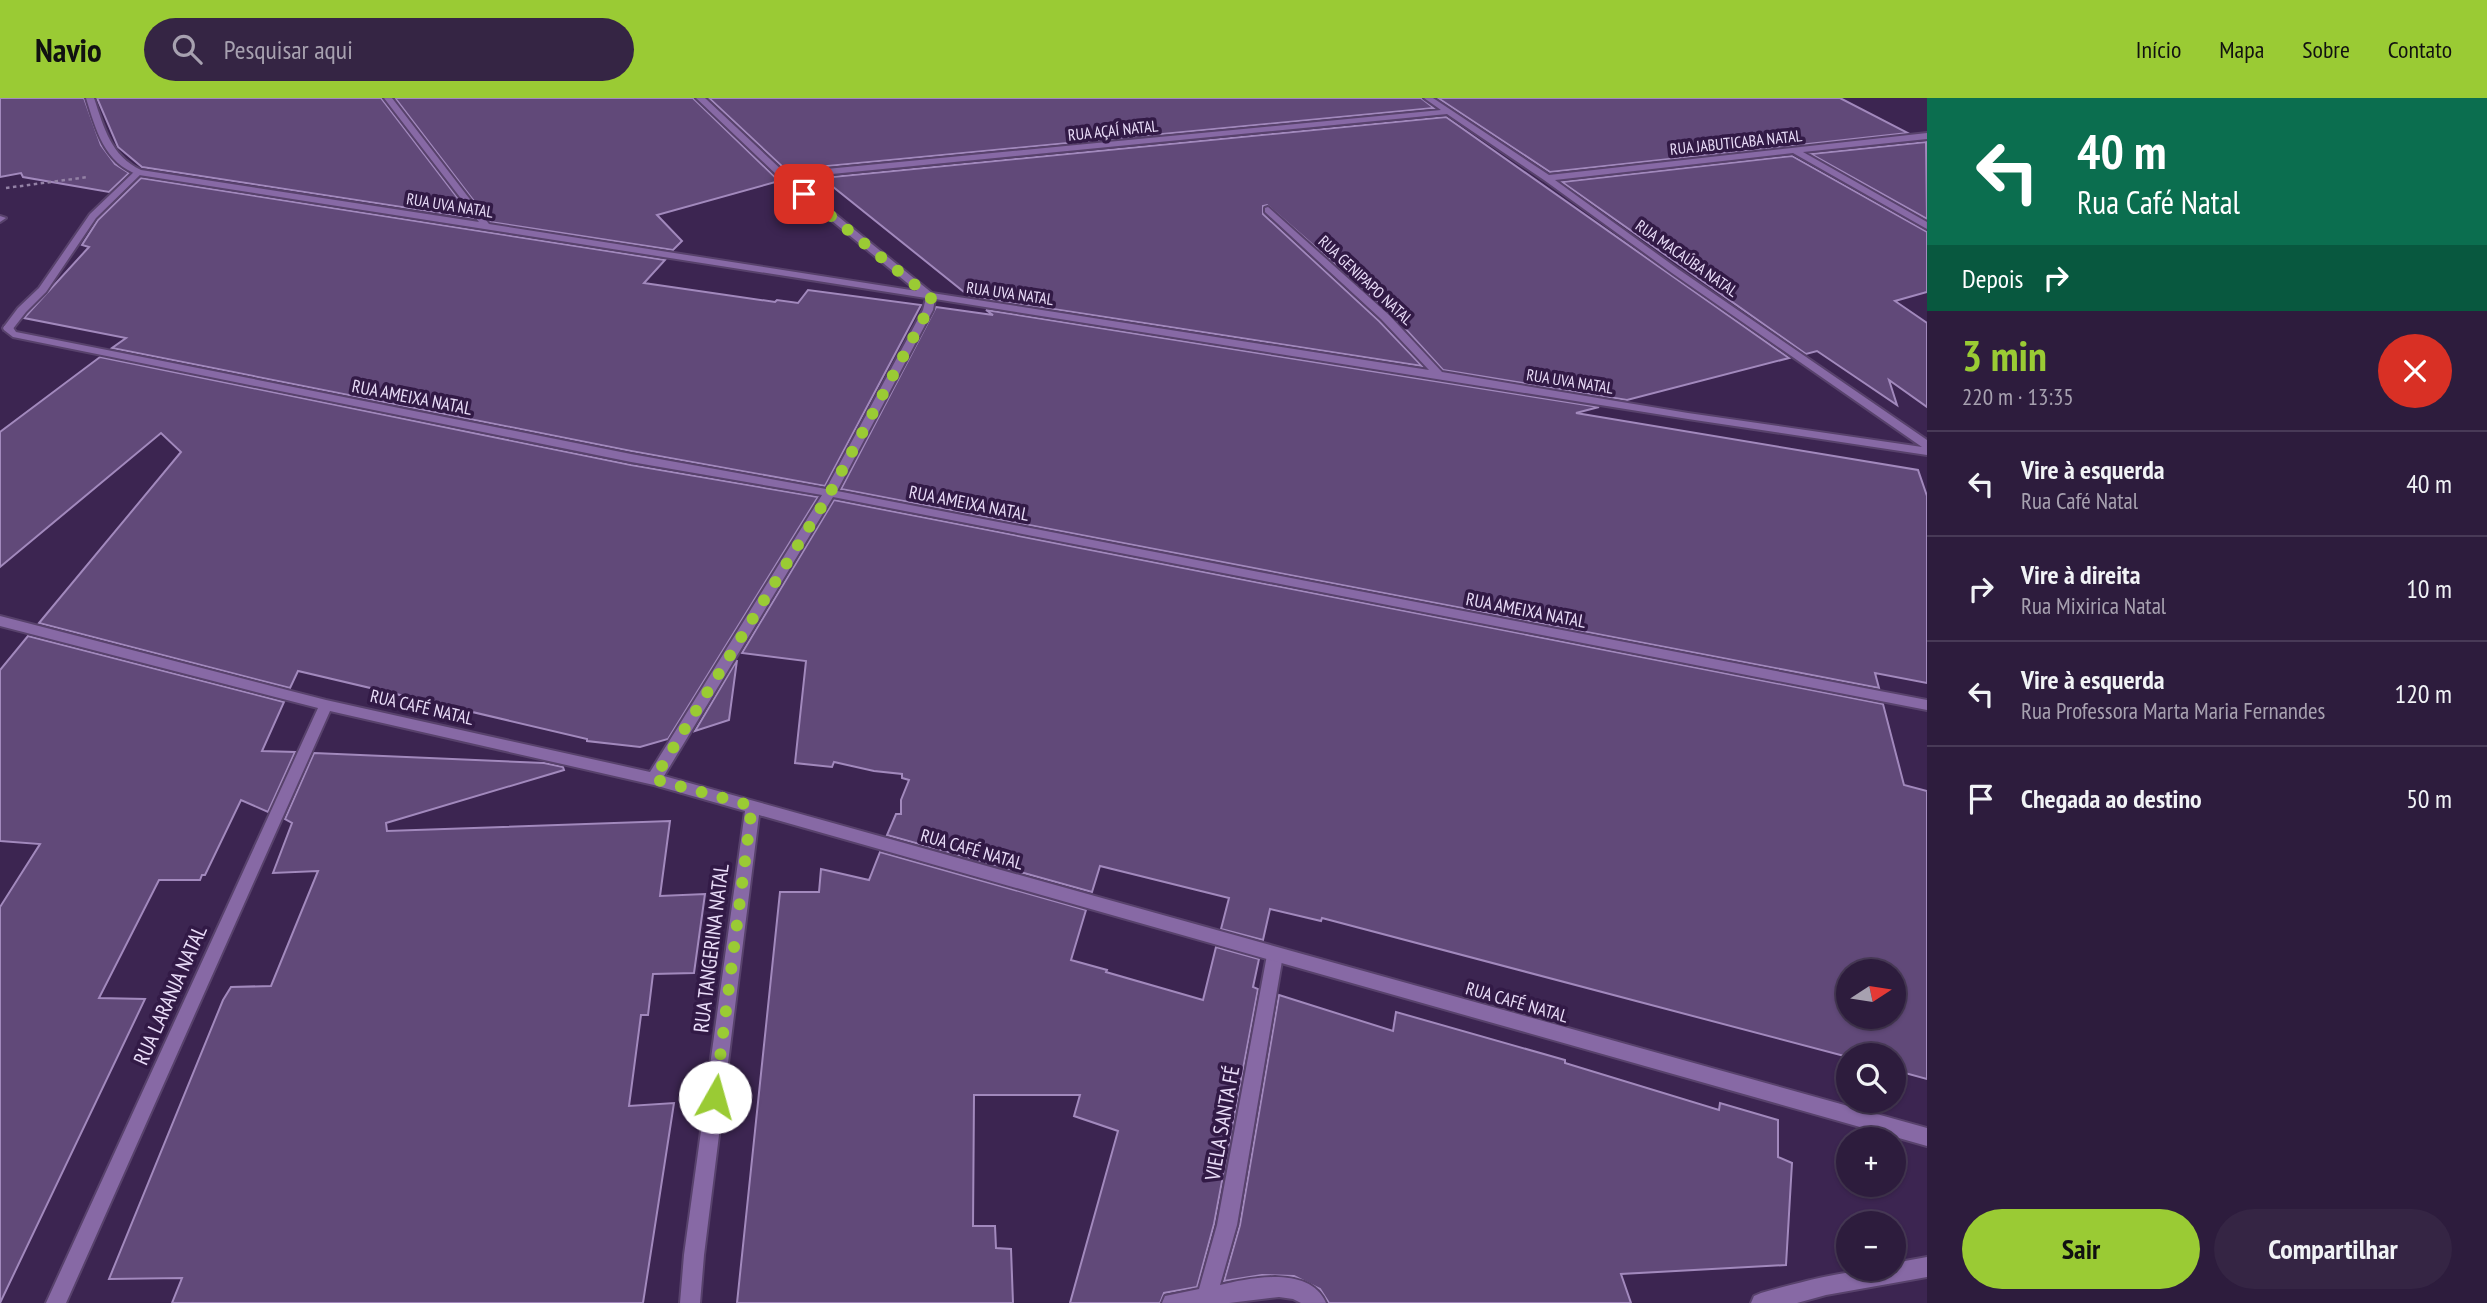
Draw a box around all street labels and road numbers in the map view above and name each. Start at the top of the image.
street label: RUA AÇAÍ NATAL [1067,115,1159,145]
street label: RUA JABUTICABA NATAL [1669,125,1803,159]
street label: RUA UVA NATAL [405,188,495,222]
street label: RUA MACAÚBA NATAL [1632,215,1742,301]
street label: RUA GENIPAPO NATAL [1314,231,1418,329]
street label: RUA UVA NATAL [965,277,1055,309]
street label: RUA UVA NATAL [1525,364,1615,398]
street label: RUA AMEIXA NATAL [350,374,474,420]
street label: RUA AMEIXA NATAL [907,480,1031,526]
street label: RUA AMEIXA NATAL [1464,587,1588,633]
street label: RUA CAFÉ NATAL [368,684,476,730]
street label: RUA CAFÉ NATAL [918,823,1026,875]
street label: RUA TANGERINA NATAL [687,862,735,1034]
street label: RUA LARANJA NATAL [127,921,213,1069]
street label: RUA CAFÉ NATAL [1463,976,1571,1028]
street label: VIELA SANTA FÉ [1198,1064,1245,1183]

